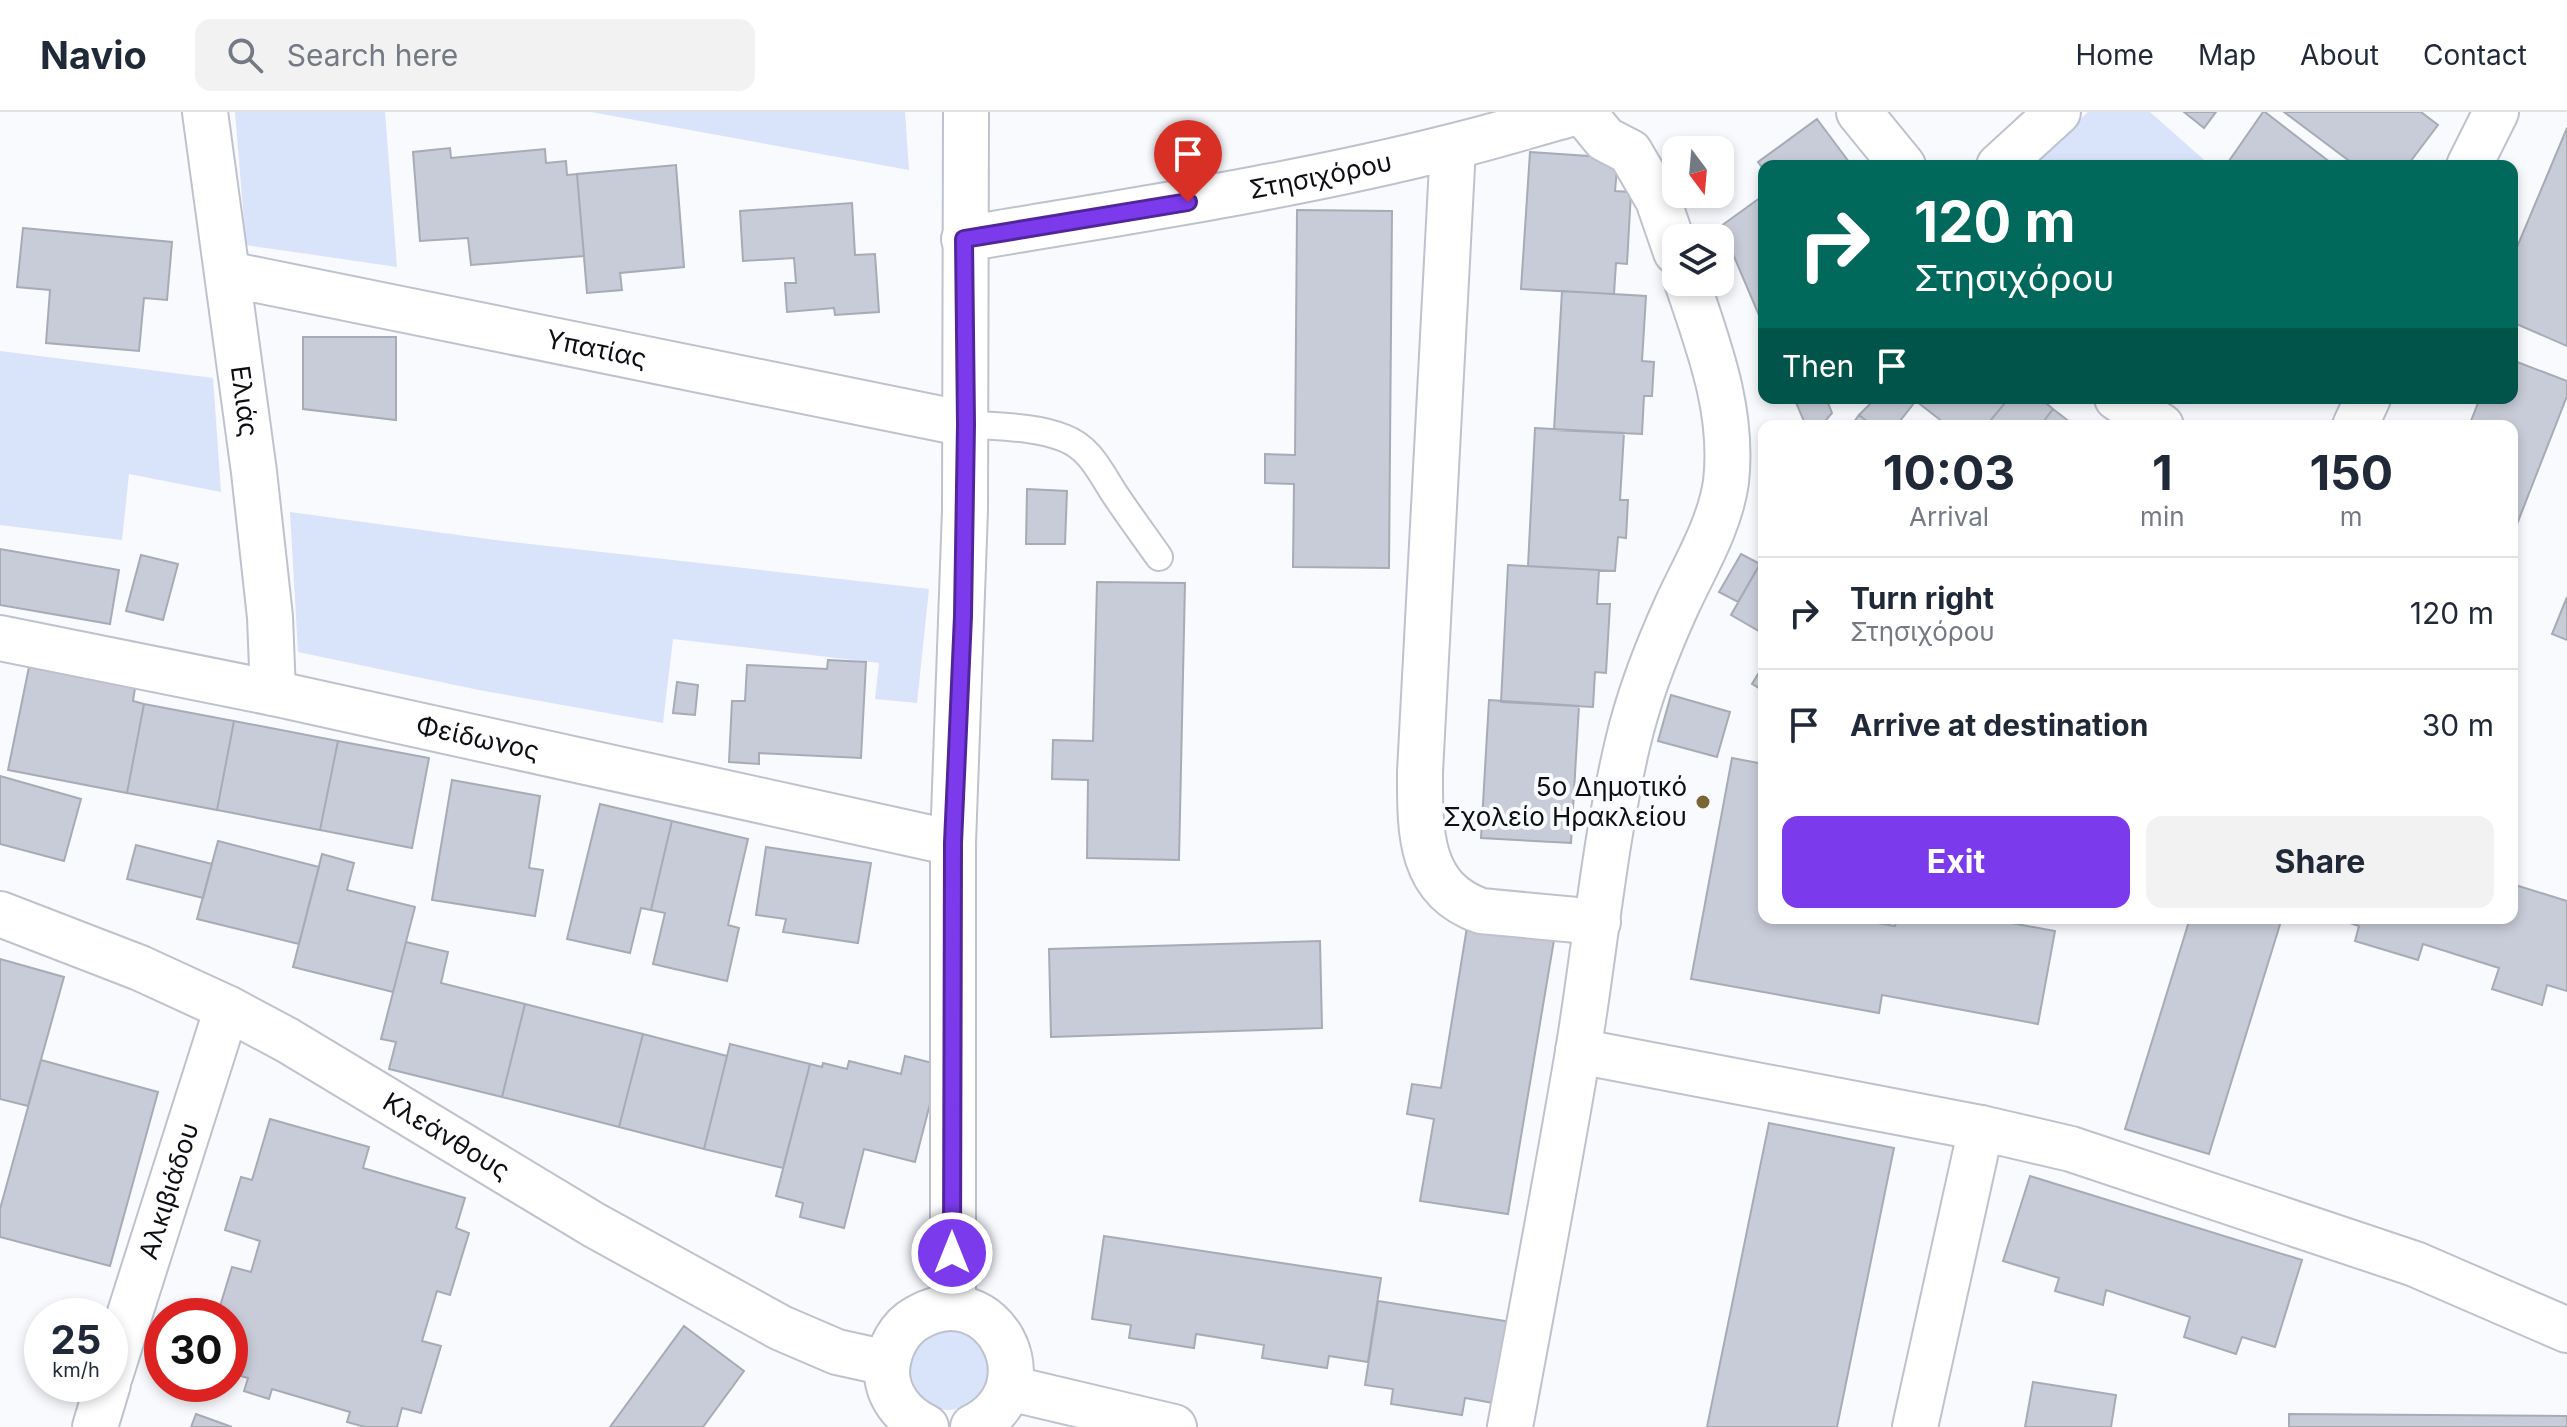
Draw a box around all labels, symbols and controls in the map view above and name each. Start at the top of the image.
search box [195,19,755,91]
text: Navio [40,32,147,78]
icon: search [223,33,267,77]
text: Search here [287,37,458,73]
text: Home [2075,38,2154,72]
text: Map [2198,38,2256,72]
text: About [2300,38,2379,72]
text: Contact [2423,38,2527,72]
pin [1154,120,1222,202]
icon: arrive [1166,132,1210,176]
north arrow [1662,136,1734,208]
map controls [1662,136,1734,296]
street label: Στησιχόρου [1247,146,1395,205]
text: 120 m [1914,188,2076,256]
icon: right [1782,192,1886,296]
button: layers [1662,224,1734,296]
text: Στησιχόρου [1914,256,2114,300]
street label: Υπατίας [544,323,650,374]
icon: arrive [1870,344,1914,388]
text: Then [1782,348,1854,384]
street label: Ελιάς [225,364,265,439]
text: 10:03 [1883,443,2015,502]
text: 1 [2152,443,2173,502]
text: 150 [2309,443,2393,502]
text: Arrival [1909,501,1989,532]
text: min [2140,501,2185,532]
text: m [2340,501,2363,532]
text: Turn right [1850,580,1994,616]
icon: right [1782,591,1826,635]
text: 120 m [2410,595,2494,631]
text: Στησιχόρου [1850,616,1995,647]
icon: arrive [1782,703,1826,747]
text: Arrive at destination [1850,707,2148,743]
text: 30 m [2422,707,2494,743]
street label: Φείδωνος [413,709,542,766]
place label: 5ο Δημοτικό Σχολείο Ηρακλείου [1443,771,1687,832]
marker: 5ο Δημοτικό Σχολείο Ηρακλείου [1694,793,1712,811]
button: Exit [1782,816,2130,908]
button: Share [2146,816,2494,908]
street label: Κλεάνθους [378,1086,516,1186]
street label: Αλκιβιάδου [132,1119,205,1263]
position arrow [910,1211,994,1295]
speed limit sign: 30 [144,1298,248,1402]
text: 25 [51,1315,101,1364]
text: km/h [52,1358,100,1382]

